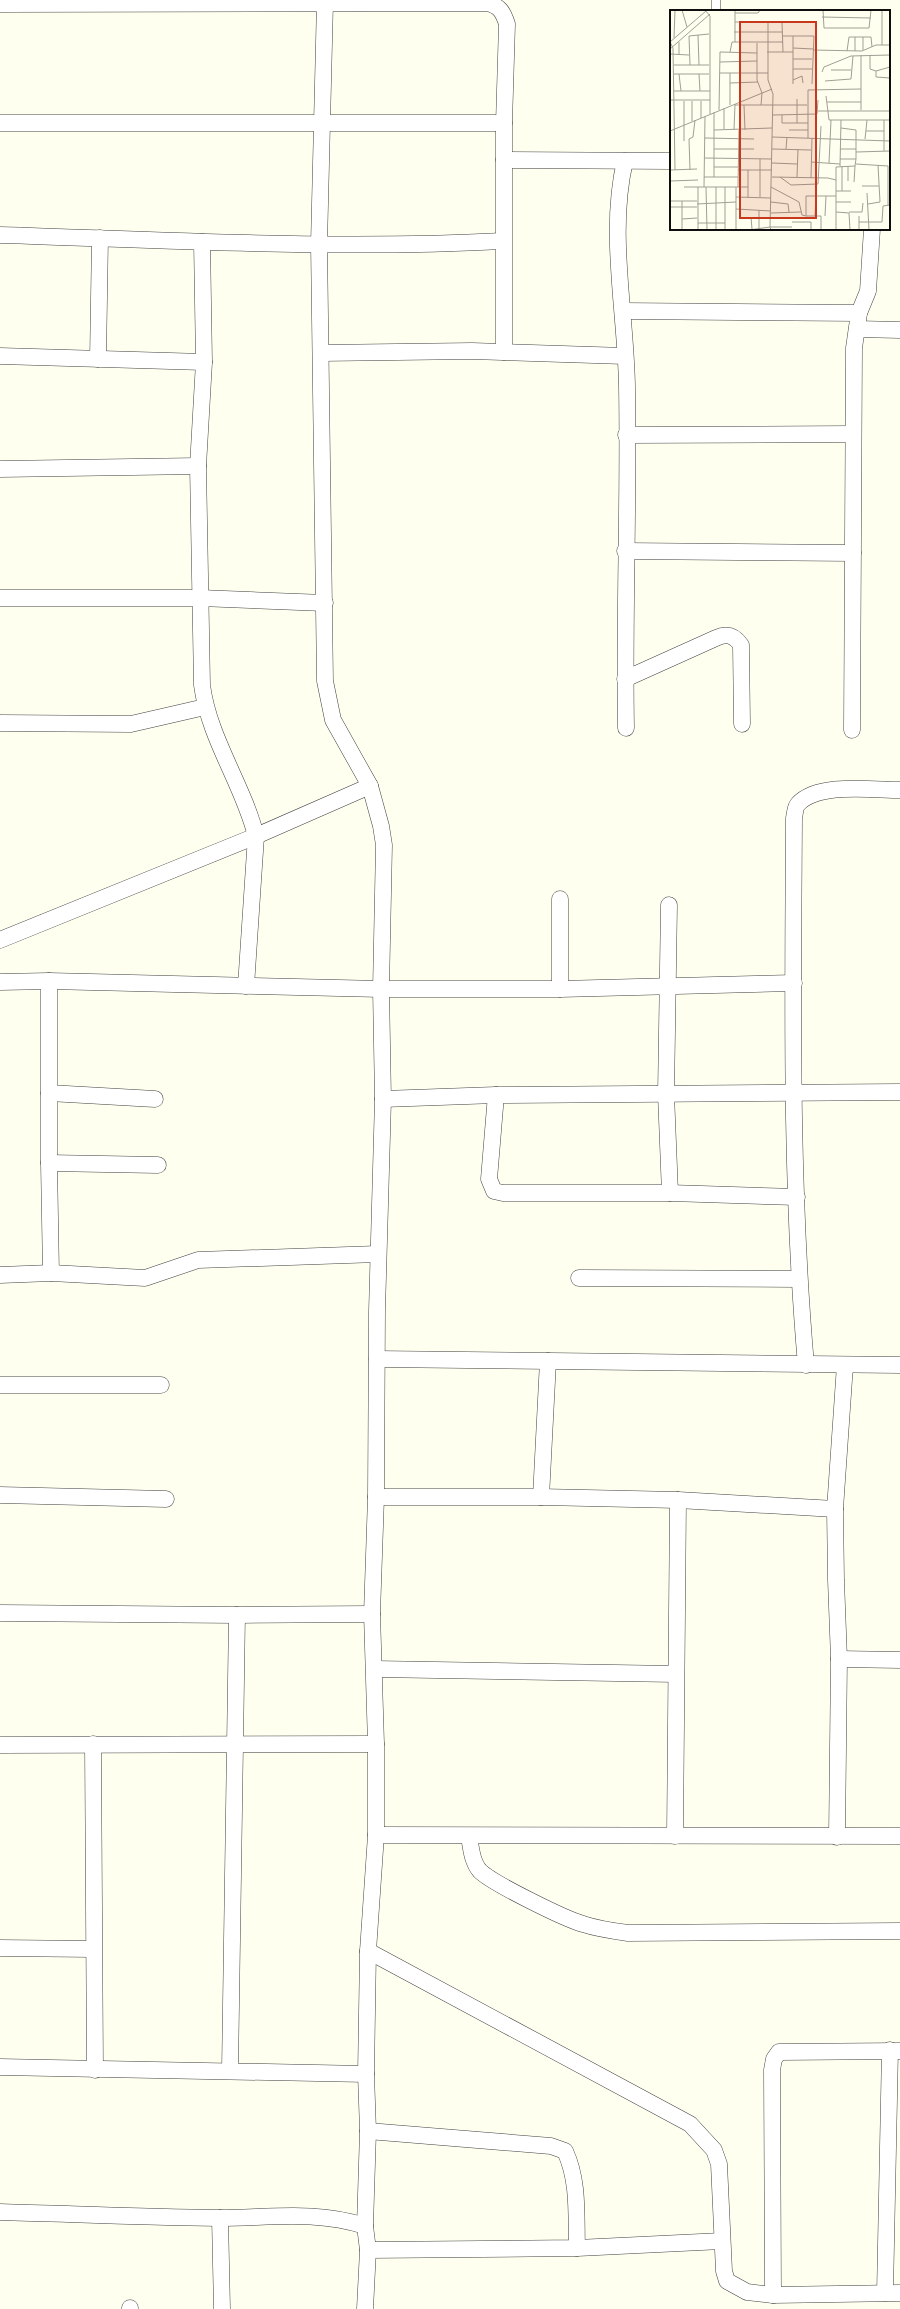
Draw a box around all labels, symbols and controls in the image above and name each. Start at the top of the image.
inset map [670,10,890,230]

